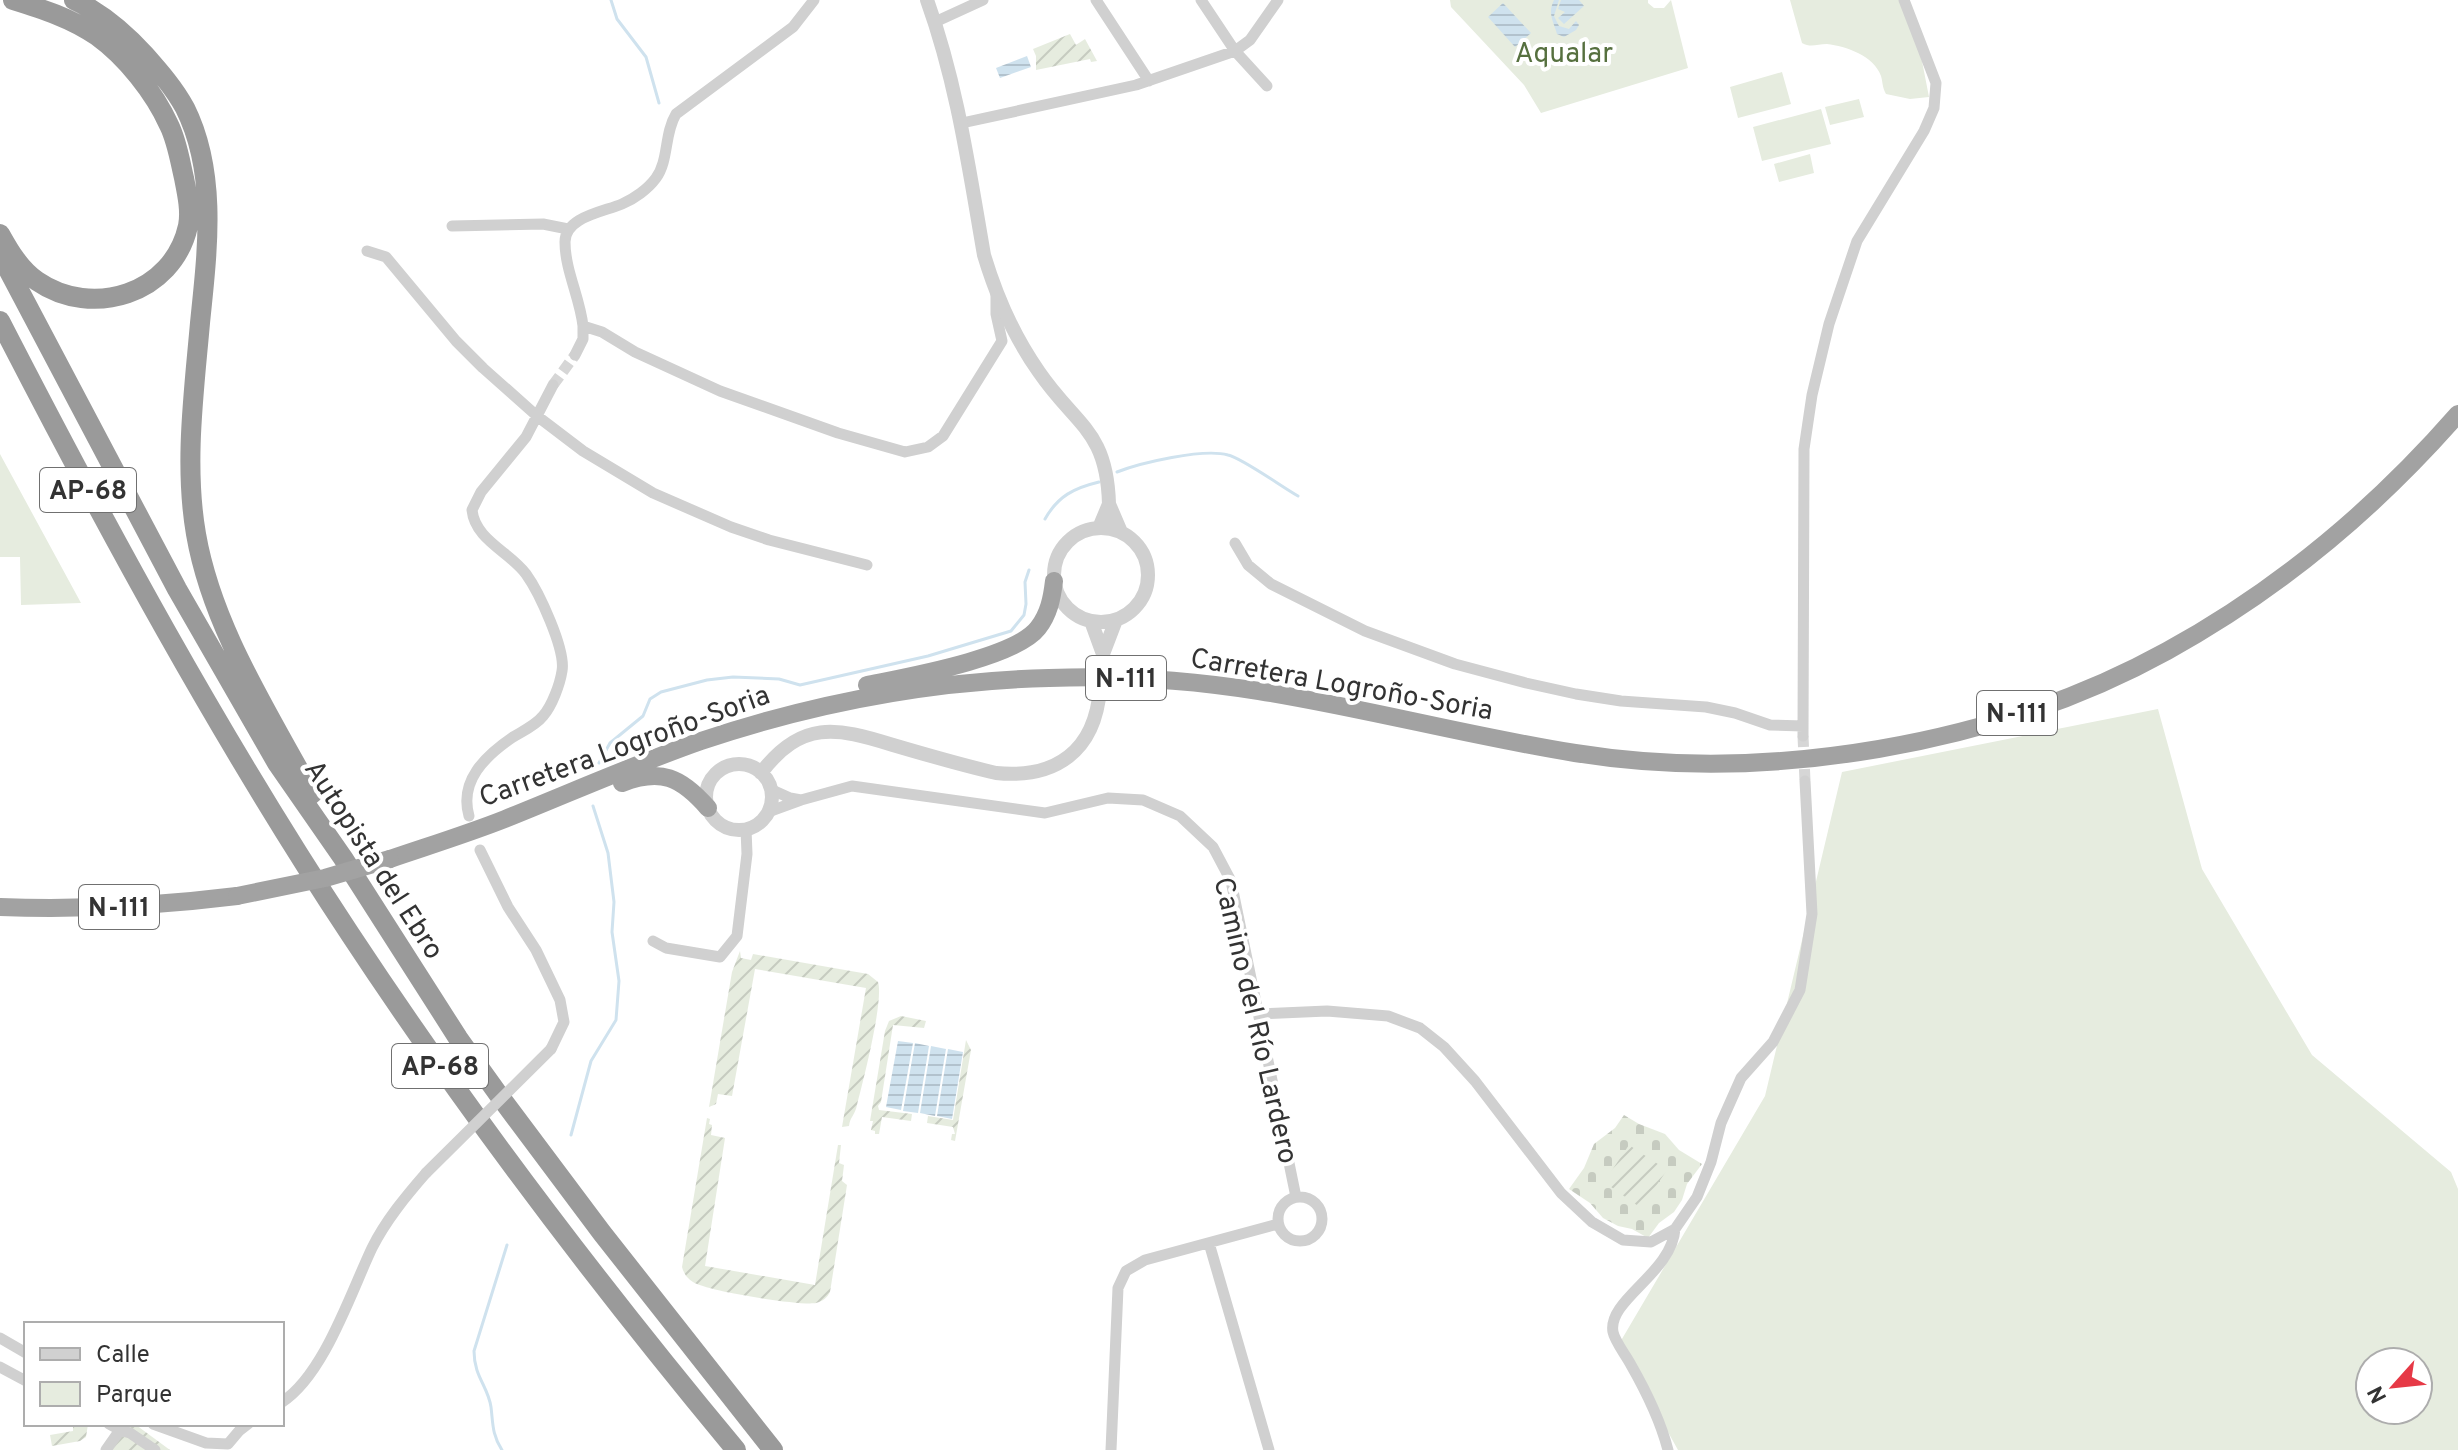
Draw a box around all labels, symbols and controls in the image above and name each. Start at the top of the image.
park label: Aqualar [1515,37,1613,73]
road number: AP-68 [40,468,136,512]
street label: Carretera Logroño-Soria [1187,642,1496,730]
road number: N-111 [1086,656,1166,700]
street label: Carretera Logroño-Soria [475,678,775,817]
road number: N-111 [1977,691,2057,735]
street label: Autopista del Ebro [295,754,450,967]
street label: Camino del Río Lardero [1204,874,1305,1167]
road number: N-111 [79,885,159,929]
road number: AP-68 [392,1044,488,1088]
legend [24,1322,284,1426]
text: Calle [96,1341,150,1371]
north arrow [2354,1346,2434,1426]
text: Parque [96,1381,172,1411]
text: N [2363,1381,2394,1407]

